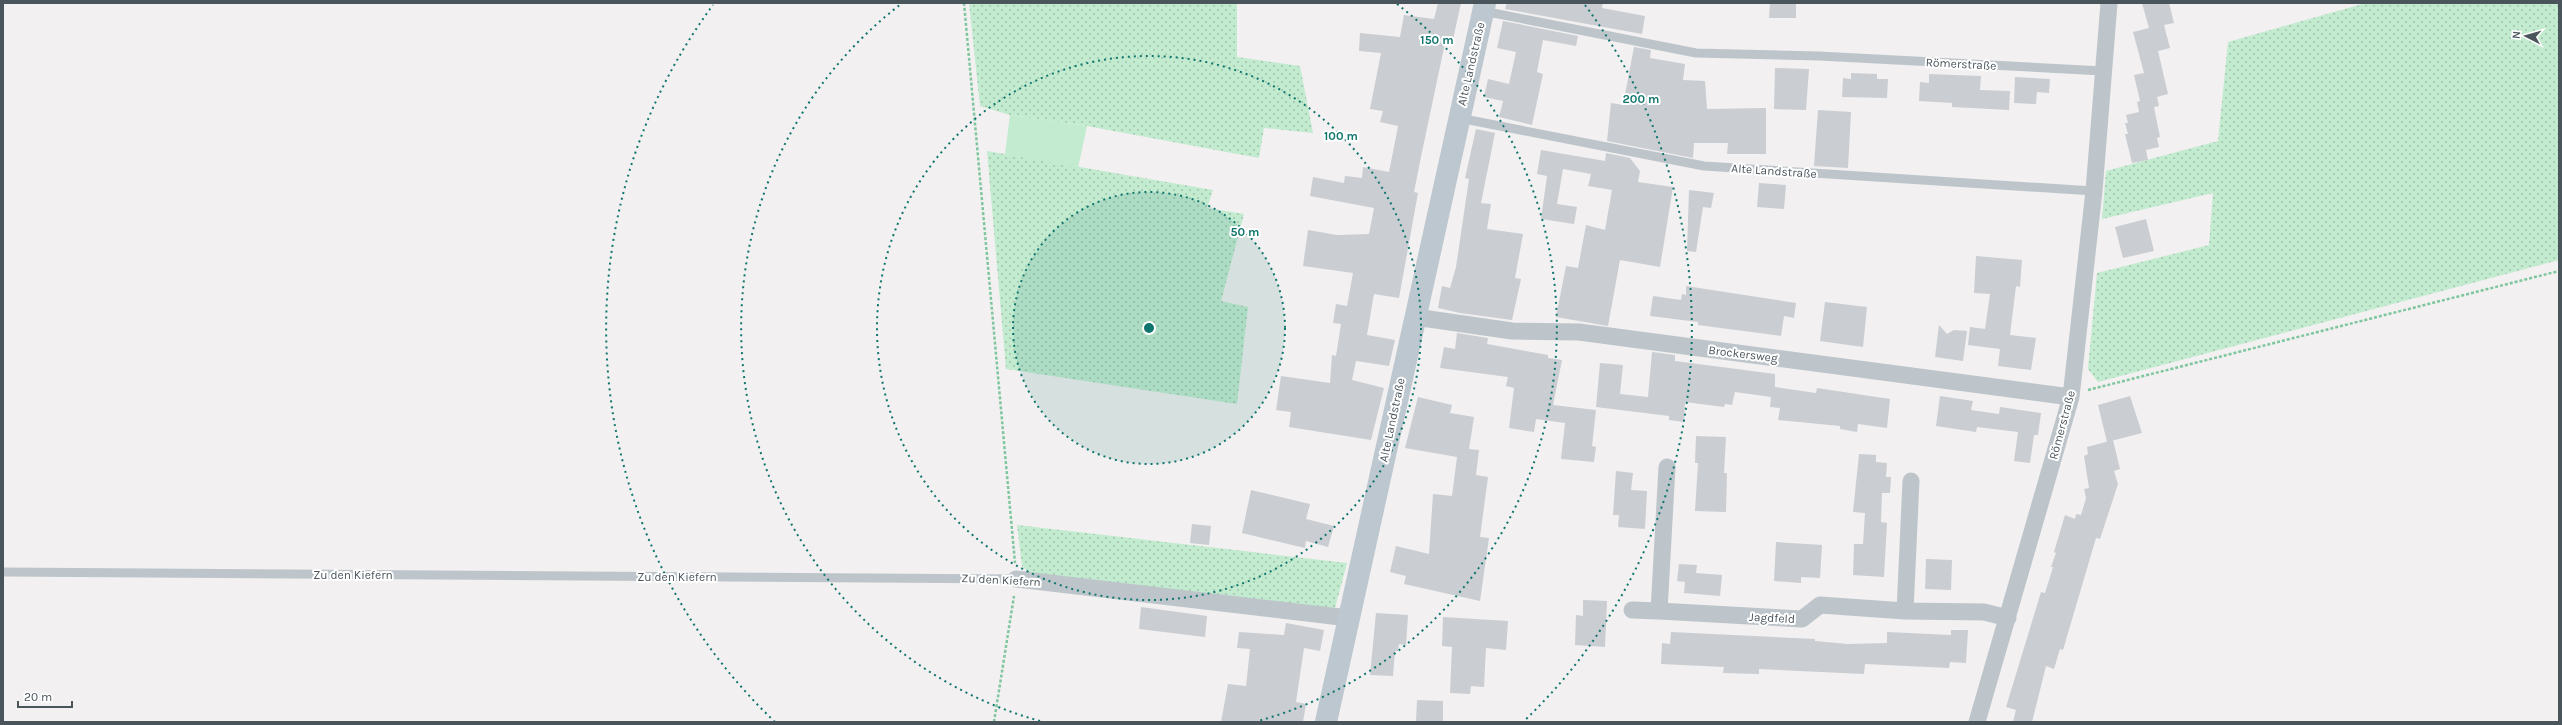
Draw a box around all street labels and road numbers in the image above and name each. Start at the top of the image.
street label: Alte Landstraße [1455,21,1487,107]
street label: Römerstraße [1925,55,1997,73]
street label: Alte Landstraße [1731,161,1817,181]
street label: Brockersweg [1708,343,1779,365]
street label: Alte Landstraße [1376,377,1408,463]
street label: Römerstraße [2046,389,2078,461]
street label: Zu den Kiefern [313,568,393,582]
street label: Zu den Kiefern [637,570,717,584]
street label: Zu den Kiefern [961,571,1041,589]
street label: Jagdfeld [1749,610,1795,626]

